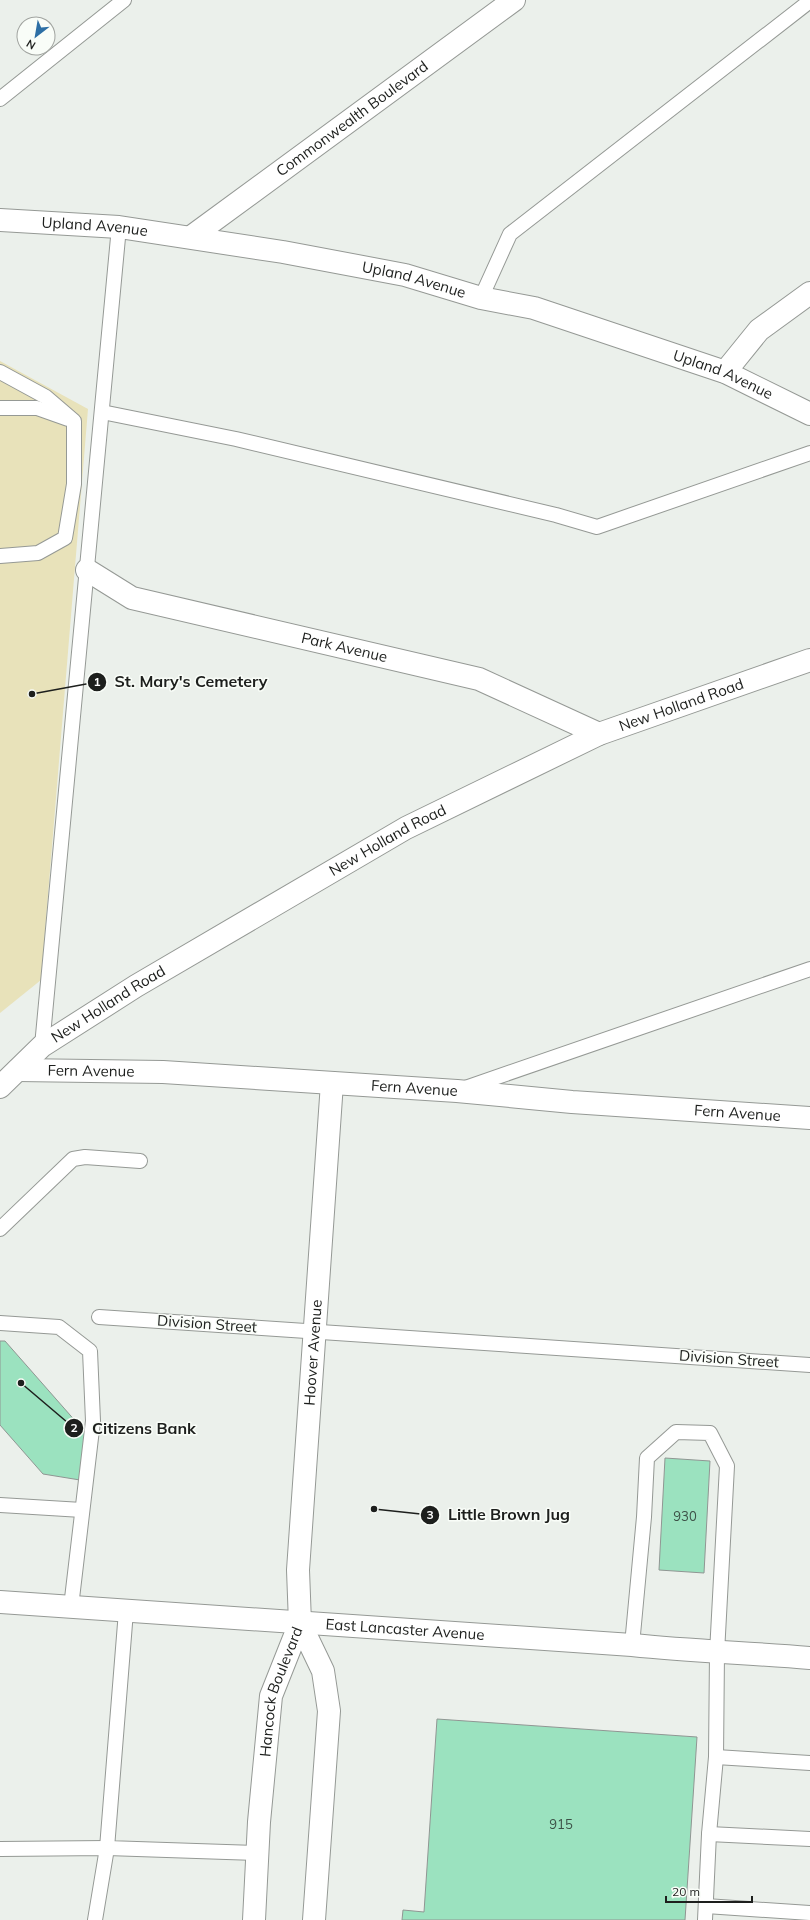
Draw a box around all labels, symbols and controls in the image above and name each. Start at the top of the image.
north arrow [16,16,56,56]
text: N [24,36,38,53]
street label: Commonwealth Boulevard [272,56,432,180]
street label: Upland Avenue [41,212,149,240]
street label: Upland Avenue [361,257,468,302]
street label: Upland Avenue [671,345,776,403]
street label: Park Avenue [299,628,389,666]
callout: St. Mary's Cemetery [87,668,276,696]
text: St. Mary's Cemetery [114,671,268,691]
text: 1 [93,674,101,689]
street label: New Holland Road [616,674,746,735]
street label: New Holland Road [325,800,449,880]
street label: New Holland Road [47,961,168,1047]
street label: Fern Avenue [47,1060,135,1081]
street label: Fern Avenue [371,1075,458,1100]
street label: Fern Avenue [694,1100,781,1125]
street label: Hoover Avenue [300,1299,326,1406]
street label: Division Street [156,1311,258,1336]
street label: Division Street [678,1346,780,1371]
callout: Citizens Bank [64,1414,204,1442]
text: Citizens Bank [92,1418,197,1438]
text: 2 [70,1420,78,1435]
callout: Little Brown Jug [420,1501,578,1529]
text: Little Brown Jug [448,1504,570,1524]
text: 3 [426,1507,434,1522]
house number: 930 [673,1508,697,1524]
street label: East Lancaster Avenue [325,1614,485,1644]
street label: Hancock Boulevard [255,1624,307,1758]
house number: 915 [549,1816,573,1832]
scale bar [666,1878,752,1904]
text: 20 m [672,1884,700,1899]

